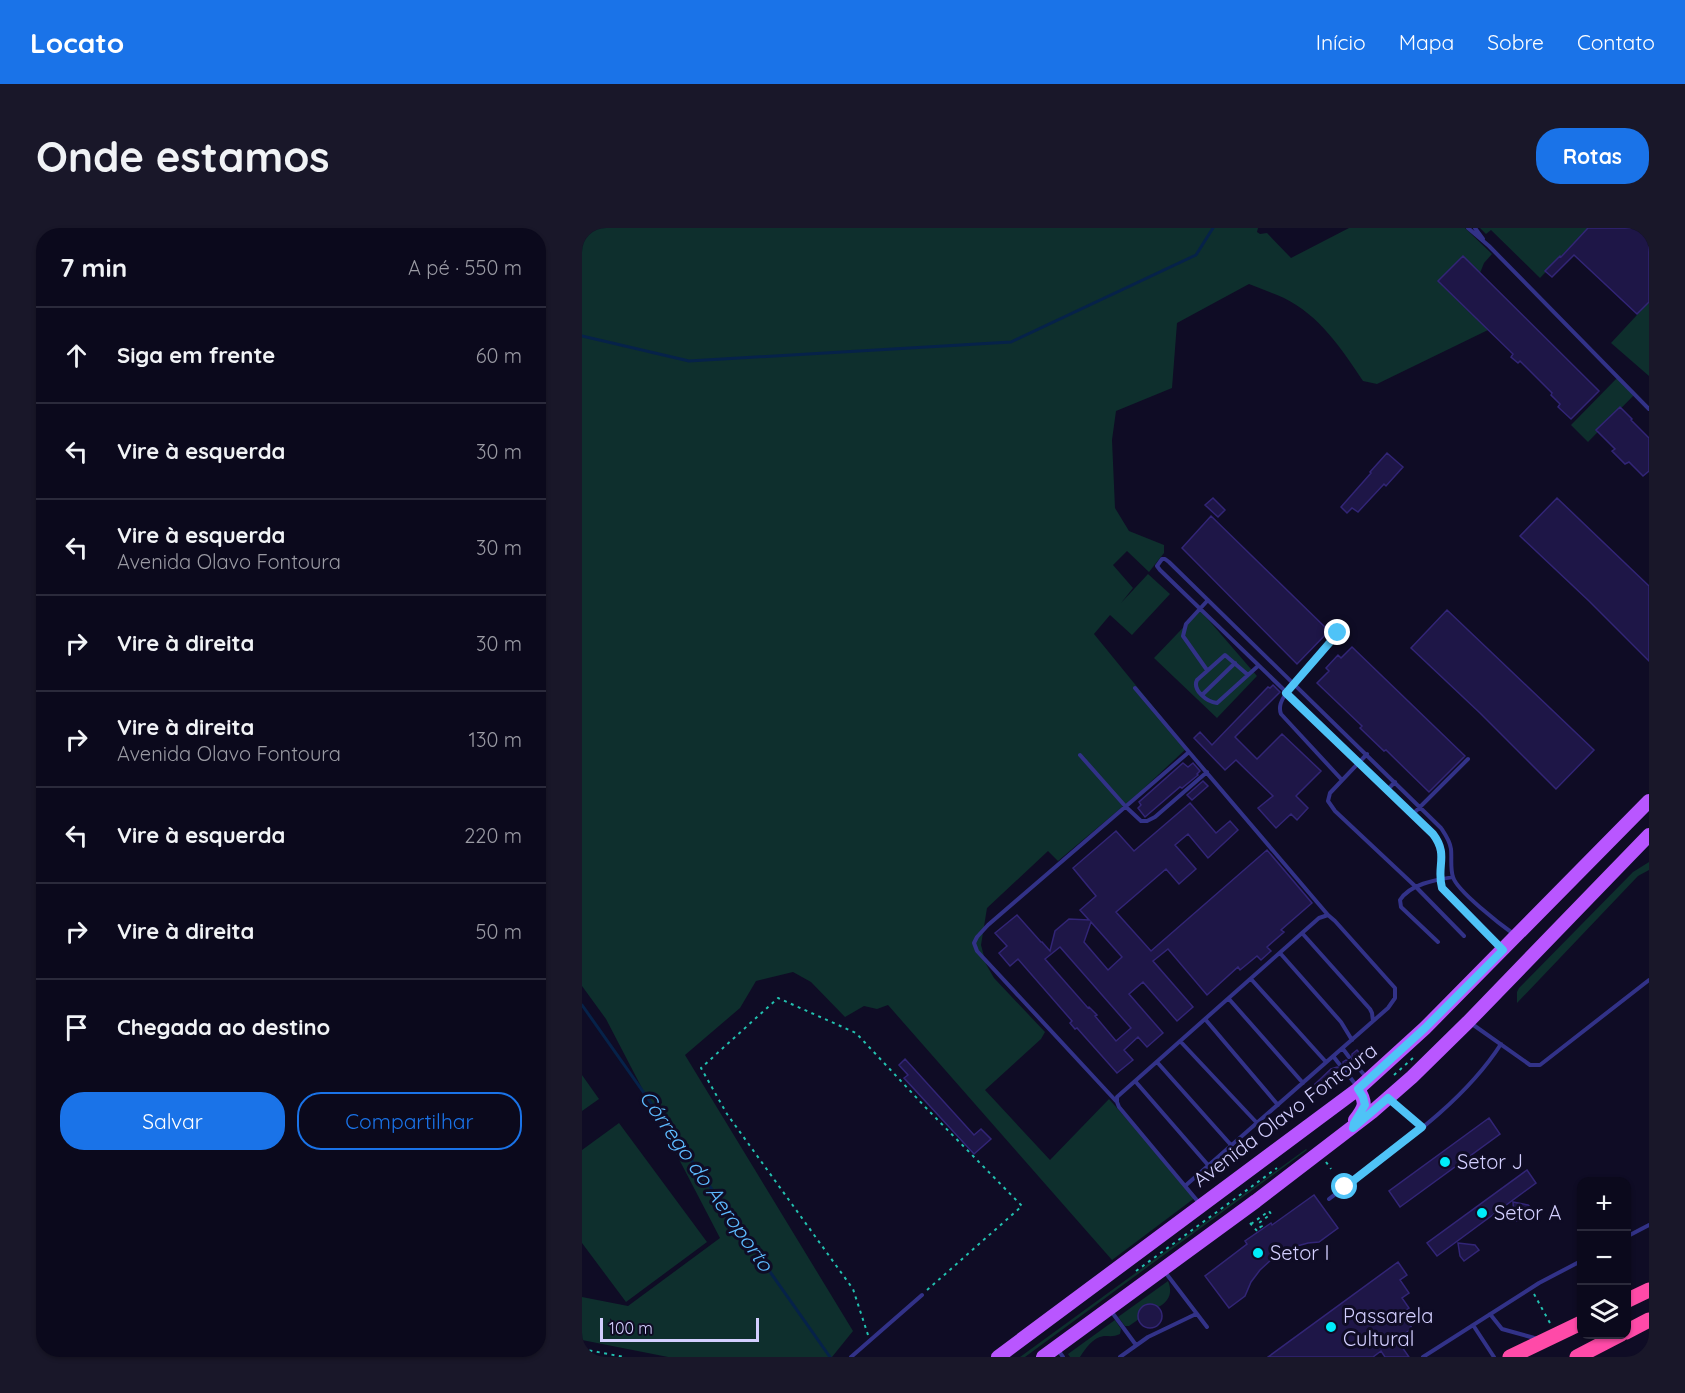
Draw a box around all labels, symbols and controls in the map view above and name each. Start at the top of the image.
text: Locato [30,25,124,60]
text: Início [1316,29,1366,55]
text: Mapa [1399,29,1454,55]
text: Sobre [1487,29,1544,55]
text: Contato [1577,29,1655,55]
button: Rotas [1536,128,1649,184]
text: Onde estamos [36,130,330,183]
text: 7 min [60,251,127,284]
text: A pé · 550 m [408,255,522,280]
icon: ahead [60,339,93,372]
text: Siga em frente [117,341,275,369]
text: 60 m [476,343,522,368]
icon: left [60,435,93,468]
text: Vire à esquerda [117,437,285,465]
text: 30 m [476,439,522,464]
text: Vire à esquerda [117,521,285,549]
icon: left [60,531,93,564]
text: 30 m [476,535,522,560]
text: Avenida Olavo Fontoura [117,549,341,574]
route end [1324,619,1350,645]
icon: right [60,627,93,660]
text: Vire à direita [117,629,254,657]
text: 30 m [476,631,522,656]
text: Vire à direita [117,713,254,741]
icon: right [60,723,93,756]
text: 130 m [469,727,522,752]
text: Avenida Olavo Fontoura [117,741,341,766]
icon: left [60,819,93,852]
text: Vire à esquerda [117,821,285,849]
text: 220 m [464,823,522,848]
icon: right [60,915,93,948]
text: Vire à direita [117,917,254,945]
text: 50 m [476,919,522,944]
icon: arrive [60,1011,93,1044]
text: Chegada ao destino [117,1013,330,1041]
street label: Avenida Olavo Fontoura [1188,1037,1382,1192]
water label: Córrego do Aeroporto [634,1085,780,1277]
button: Salvar [60,1092,285,1150]
button: Compartilhar [297,1092,522,1150]
place label: Setor J [1457,1149,1523,1174]
marker: Setor J [1438,1155,1452,1169]
route start [1331,1173,1357,1199]
map controls [1577,1177,1631,1339]
button: + [1577,1177,1631,1231]
place label: Setor A [1494,1200,1561,1225]
marker: Setor A [1475,1206,1489,1220]
button: − [1577,1231,1631,1285]
place label: Setor I [1270,1240,1329,1265]
marker: Setor I [1251,1246,1265,1260]
button: layers [1577,1285,1631,1339]
place label: Passarela Cultural [1343,1303,1433,1351]
scale bar [600,1315,759,1342]
text: 100 m [609,1318,653,1338]
marker: Passarela Cultural [1324,1320,1338,1334]

